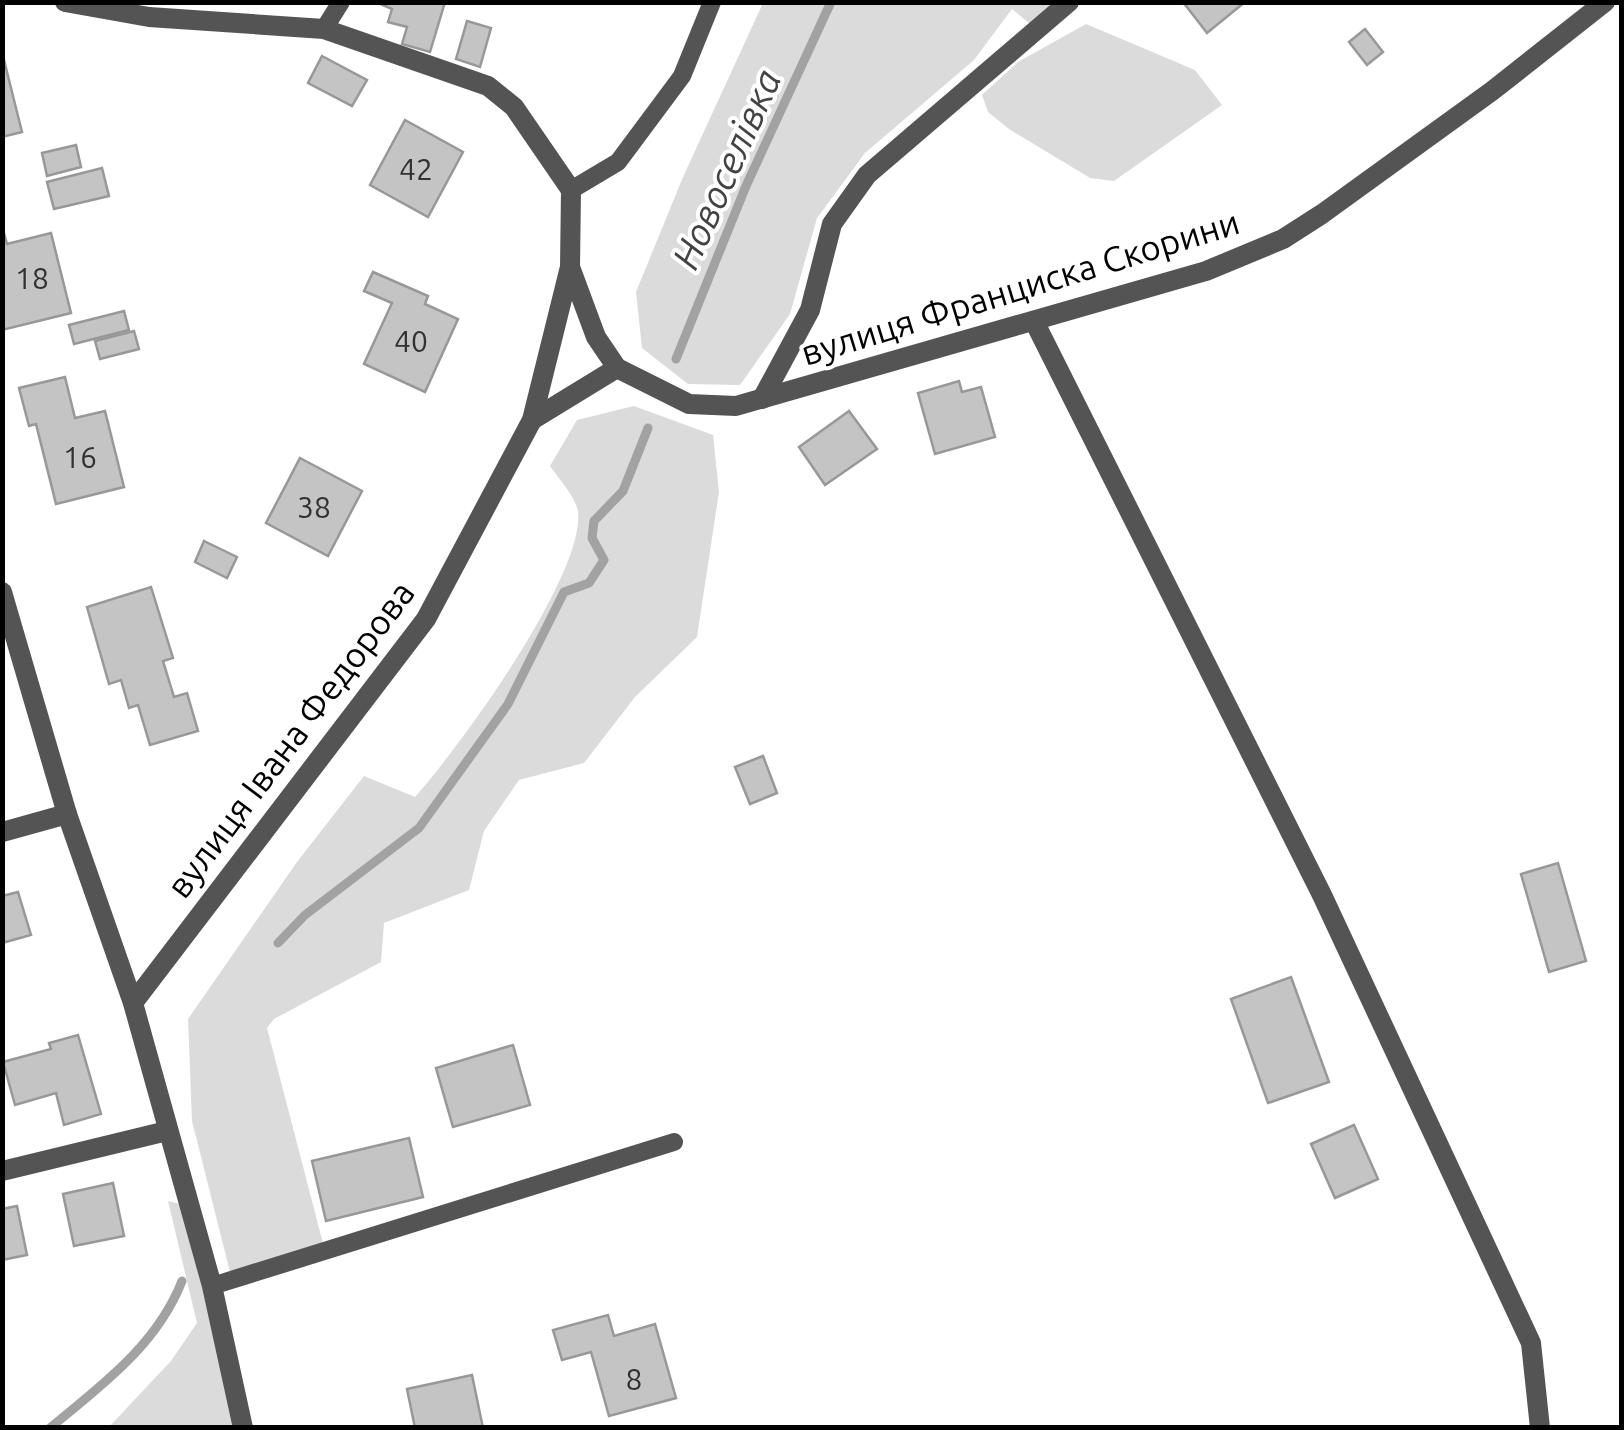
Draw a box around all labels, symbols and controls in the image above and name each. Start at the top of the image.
water label: Новоселівка [663,63,789,275]
house number: 42 [399,152,433,186]
street label: вулиця Франциска Скорини [796,201,1244,373]
house number: 18 [15,261,49,295]
house number: 40 [394,324,428,358]
house number: 16 [63,440,97,474]
house number: 38 [297,490,331,524]
street label: вулиця Івана Федорова [158,573,422,905]
house number: 8 [626,1362,642,1396]

